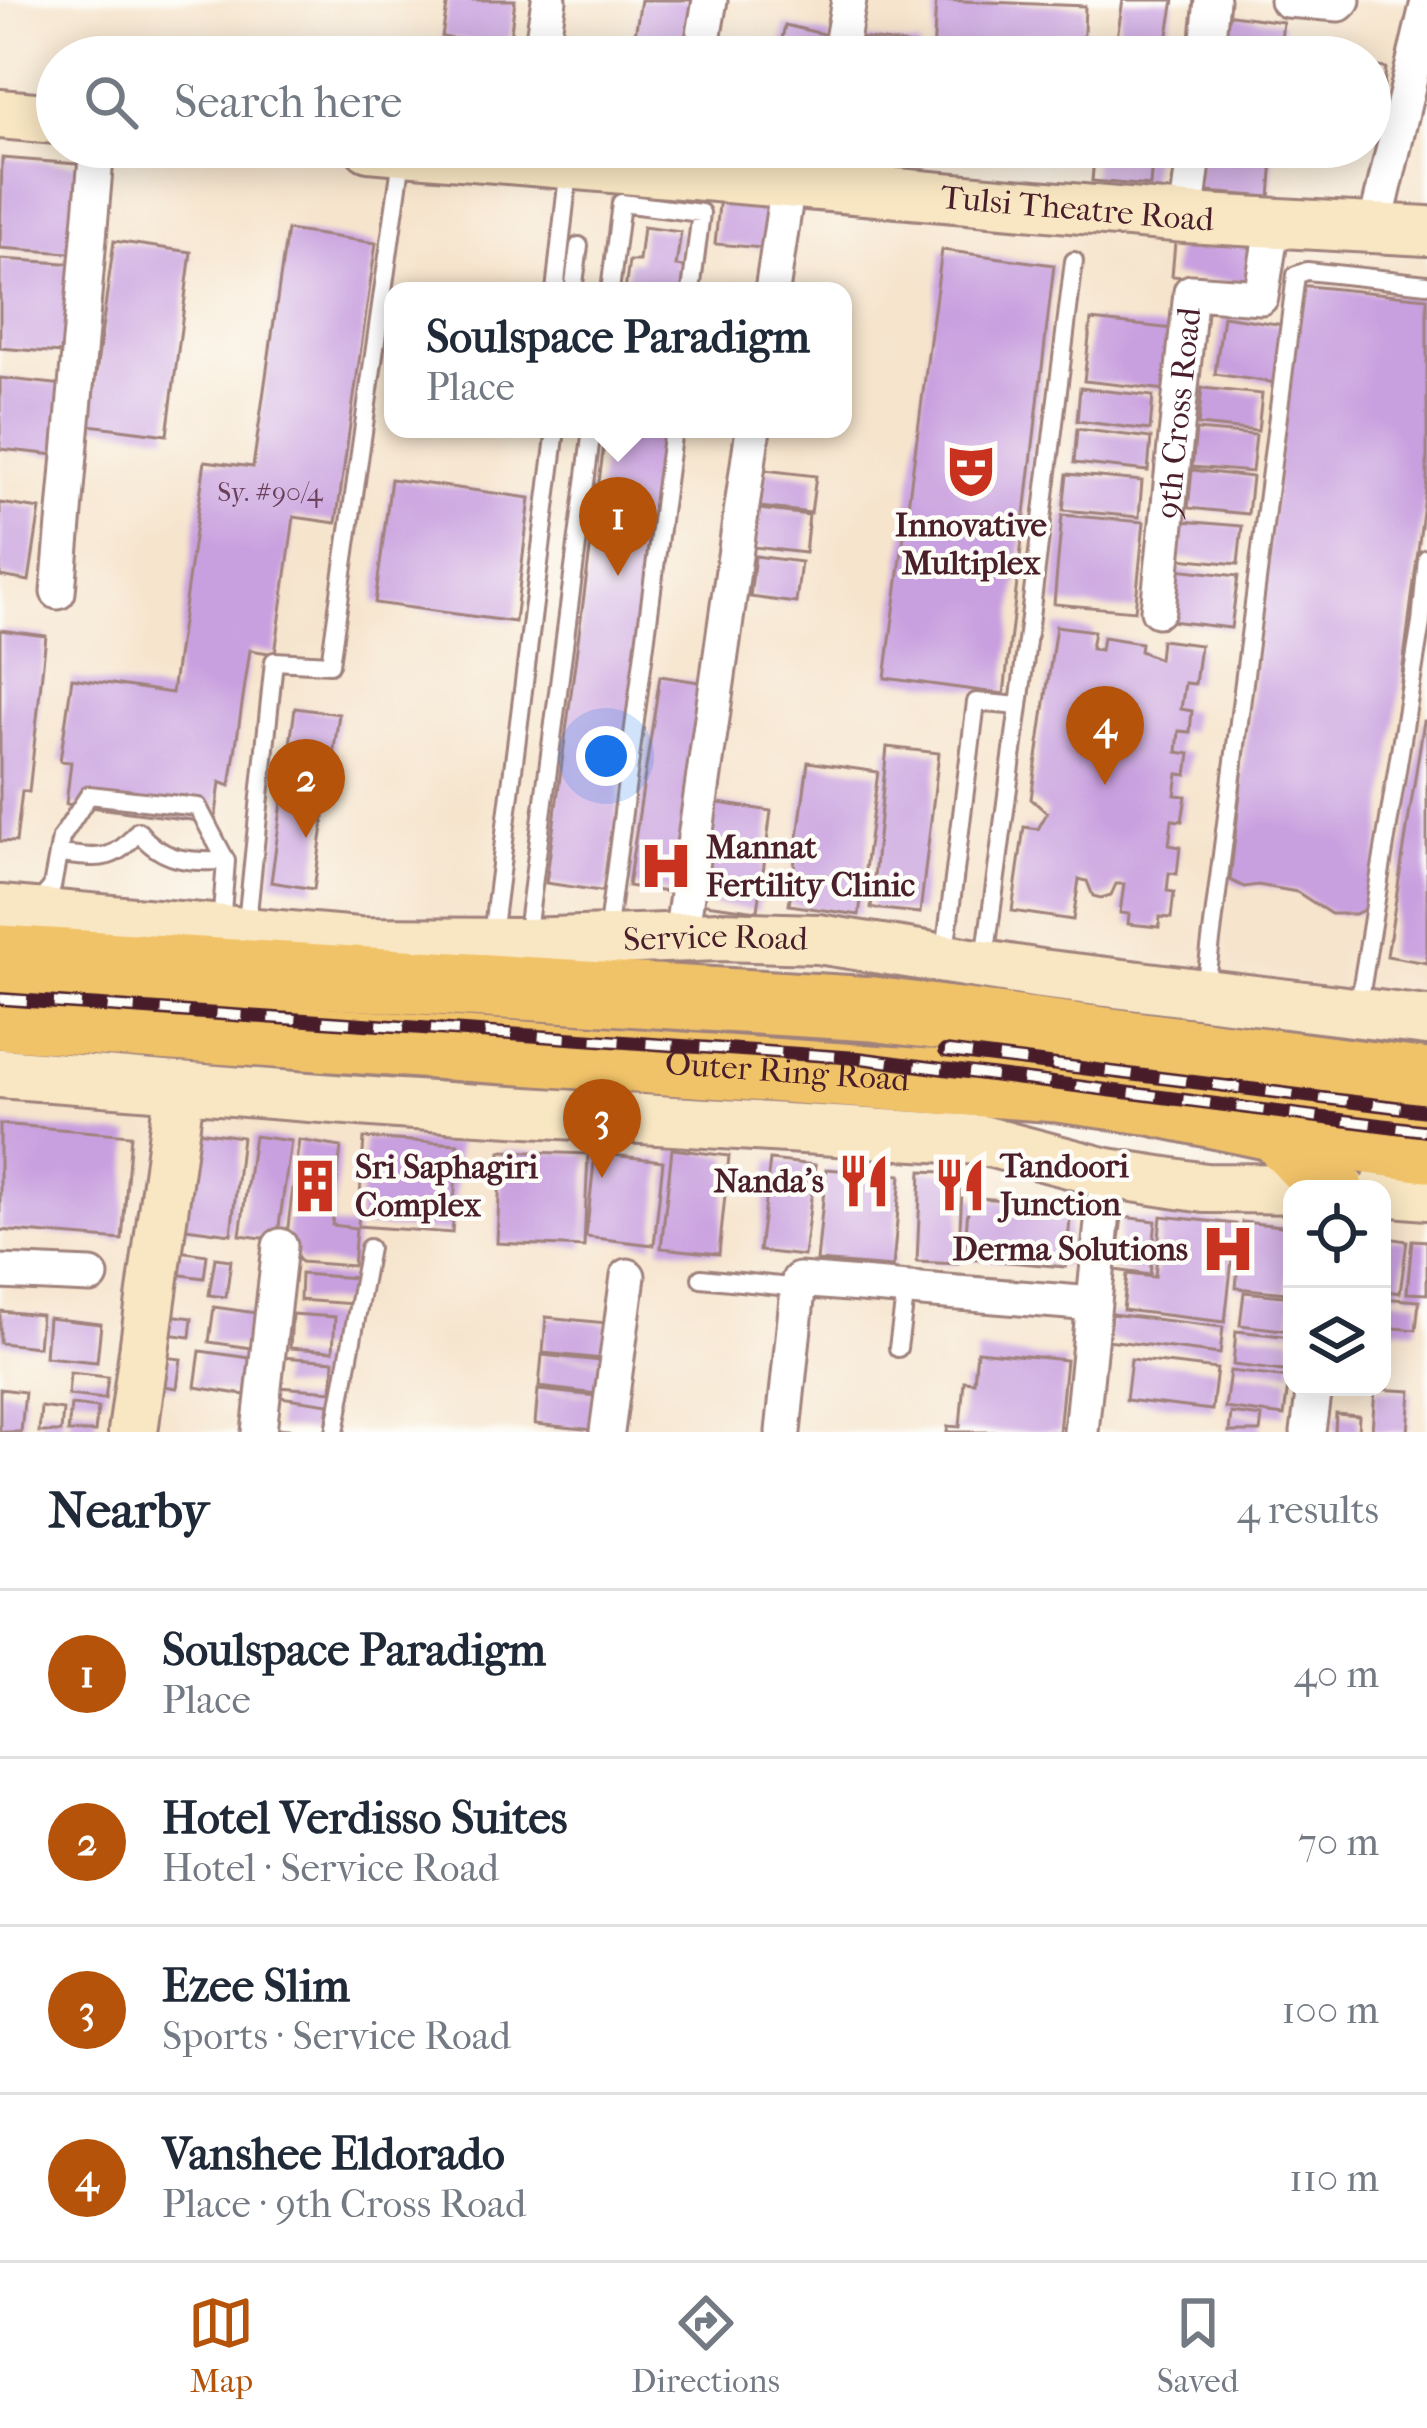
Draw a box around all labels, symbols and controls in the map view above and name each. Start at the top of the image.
search box [36,36,1391,168]
icon: search [78,69,144,135]
text: Search here [174,76,402,129]
street label: Tulsi Theatre Road [939,177,1216,239]
popup [384,282,852,438]
street label: 9th Cross Road [1148,304,1209,521]
text: Soulspace Paradigm [426,311,810,364]
text: Place [426,364,515,410]
theatre icon: Innovative Multiplex [942,442,1000,500]
house number: Sy. #90/4 [217,476,324,508]
pin: 1 [579,477,657,576]
place label: Innovative Multiplex [895,506,1048,583]
pin: 4 [1066,686,1144,785]
your location [576,726,636,786]
pin: 2 [267,739,345,838]
place label: Mannat Fertility Clinic [706,828,916,905]
hospital icon: Mannat Fertility Clinic [637,837,695,895]
street label: Service Road [622,916,810,959]
street label: Outer Ring Road [664,1043,912,1099]
pin: 3 [563,1079,641,1178]
place label: Tandoori Junction [997,1147,1129,1224]
place label: Sri Saphagiri Complex [355,1148,538,1225]
restaurant icon: Nanda's [835,1152,893,1210]
restaurant icon: Tandoori Junction [931,1156,989,1214]
building icon: Sri Saphagiri Complex [286,1157,344,1215]
place label: Nanda's [713,1162,824,1201]
map controls [1283,1180,1391,1396]
button: locate [1283,1180,1391,1288]
hospital icon: Derma Solutions [1199,1220,1257,1278]
place label: Derma Solutions [953,1230,1188,1269]
button: layers [1283,1288,1391,1396]
text: Nearby [48,1480,209,1540]
text: 4 results [1237,1487,1379,1533]
text: Soulspace Paradigm [162,1624,546,1677]
text: 1 [80,1651,94,1697]
text: 40 m [1294,1651,1379,1697]
text: Place [162,1677,251,1723]
text: Hotel Verdisso Suites [162,1792,567,1845]
text: 2 [77,1819,97,1865]
text: 70 m [1298,1819,1379,1865]
text: Hotel · Service Road [162,1845,499,1891]
text: Ezee Slim [162,1960,350,2013]
text: 3 [79,1987,95,2033]
text: 100 m [1281,1987,1379,2033]
text: Sports · Service Road [162,2013,511,2059]
text: Vanshee Eldorado [162,2128,505,2181]
text: 4 [75,2155,99,2201]
text: 110 m [1289,2155,1379,2201]
text: Place · 9th Cross Road [162,2181,526,2227]
tab: Map [188,2290,254,2401]
tab: Directions [631,2290,780,2401]
tab: Saved [1157,2290,1239,2401]

